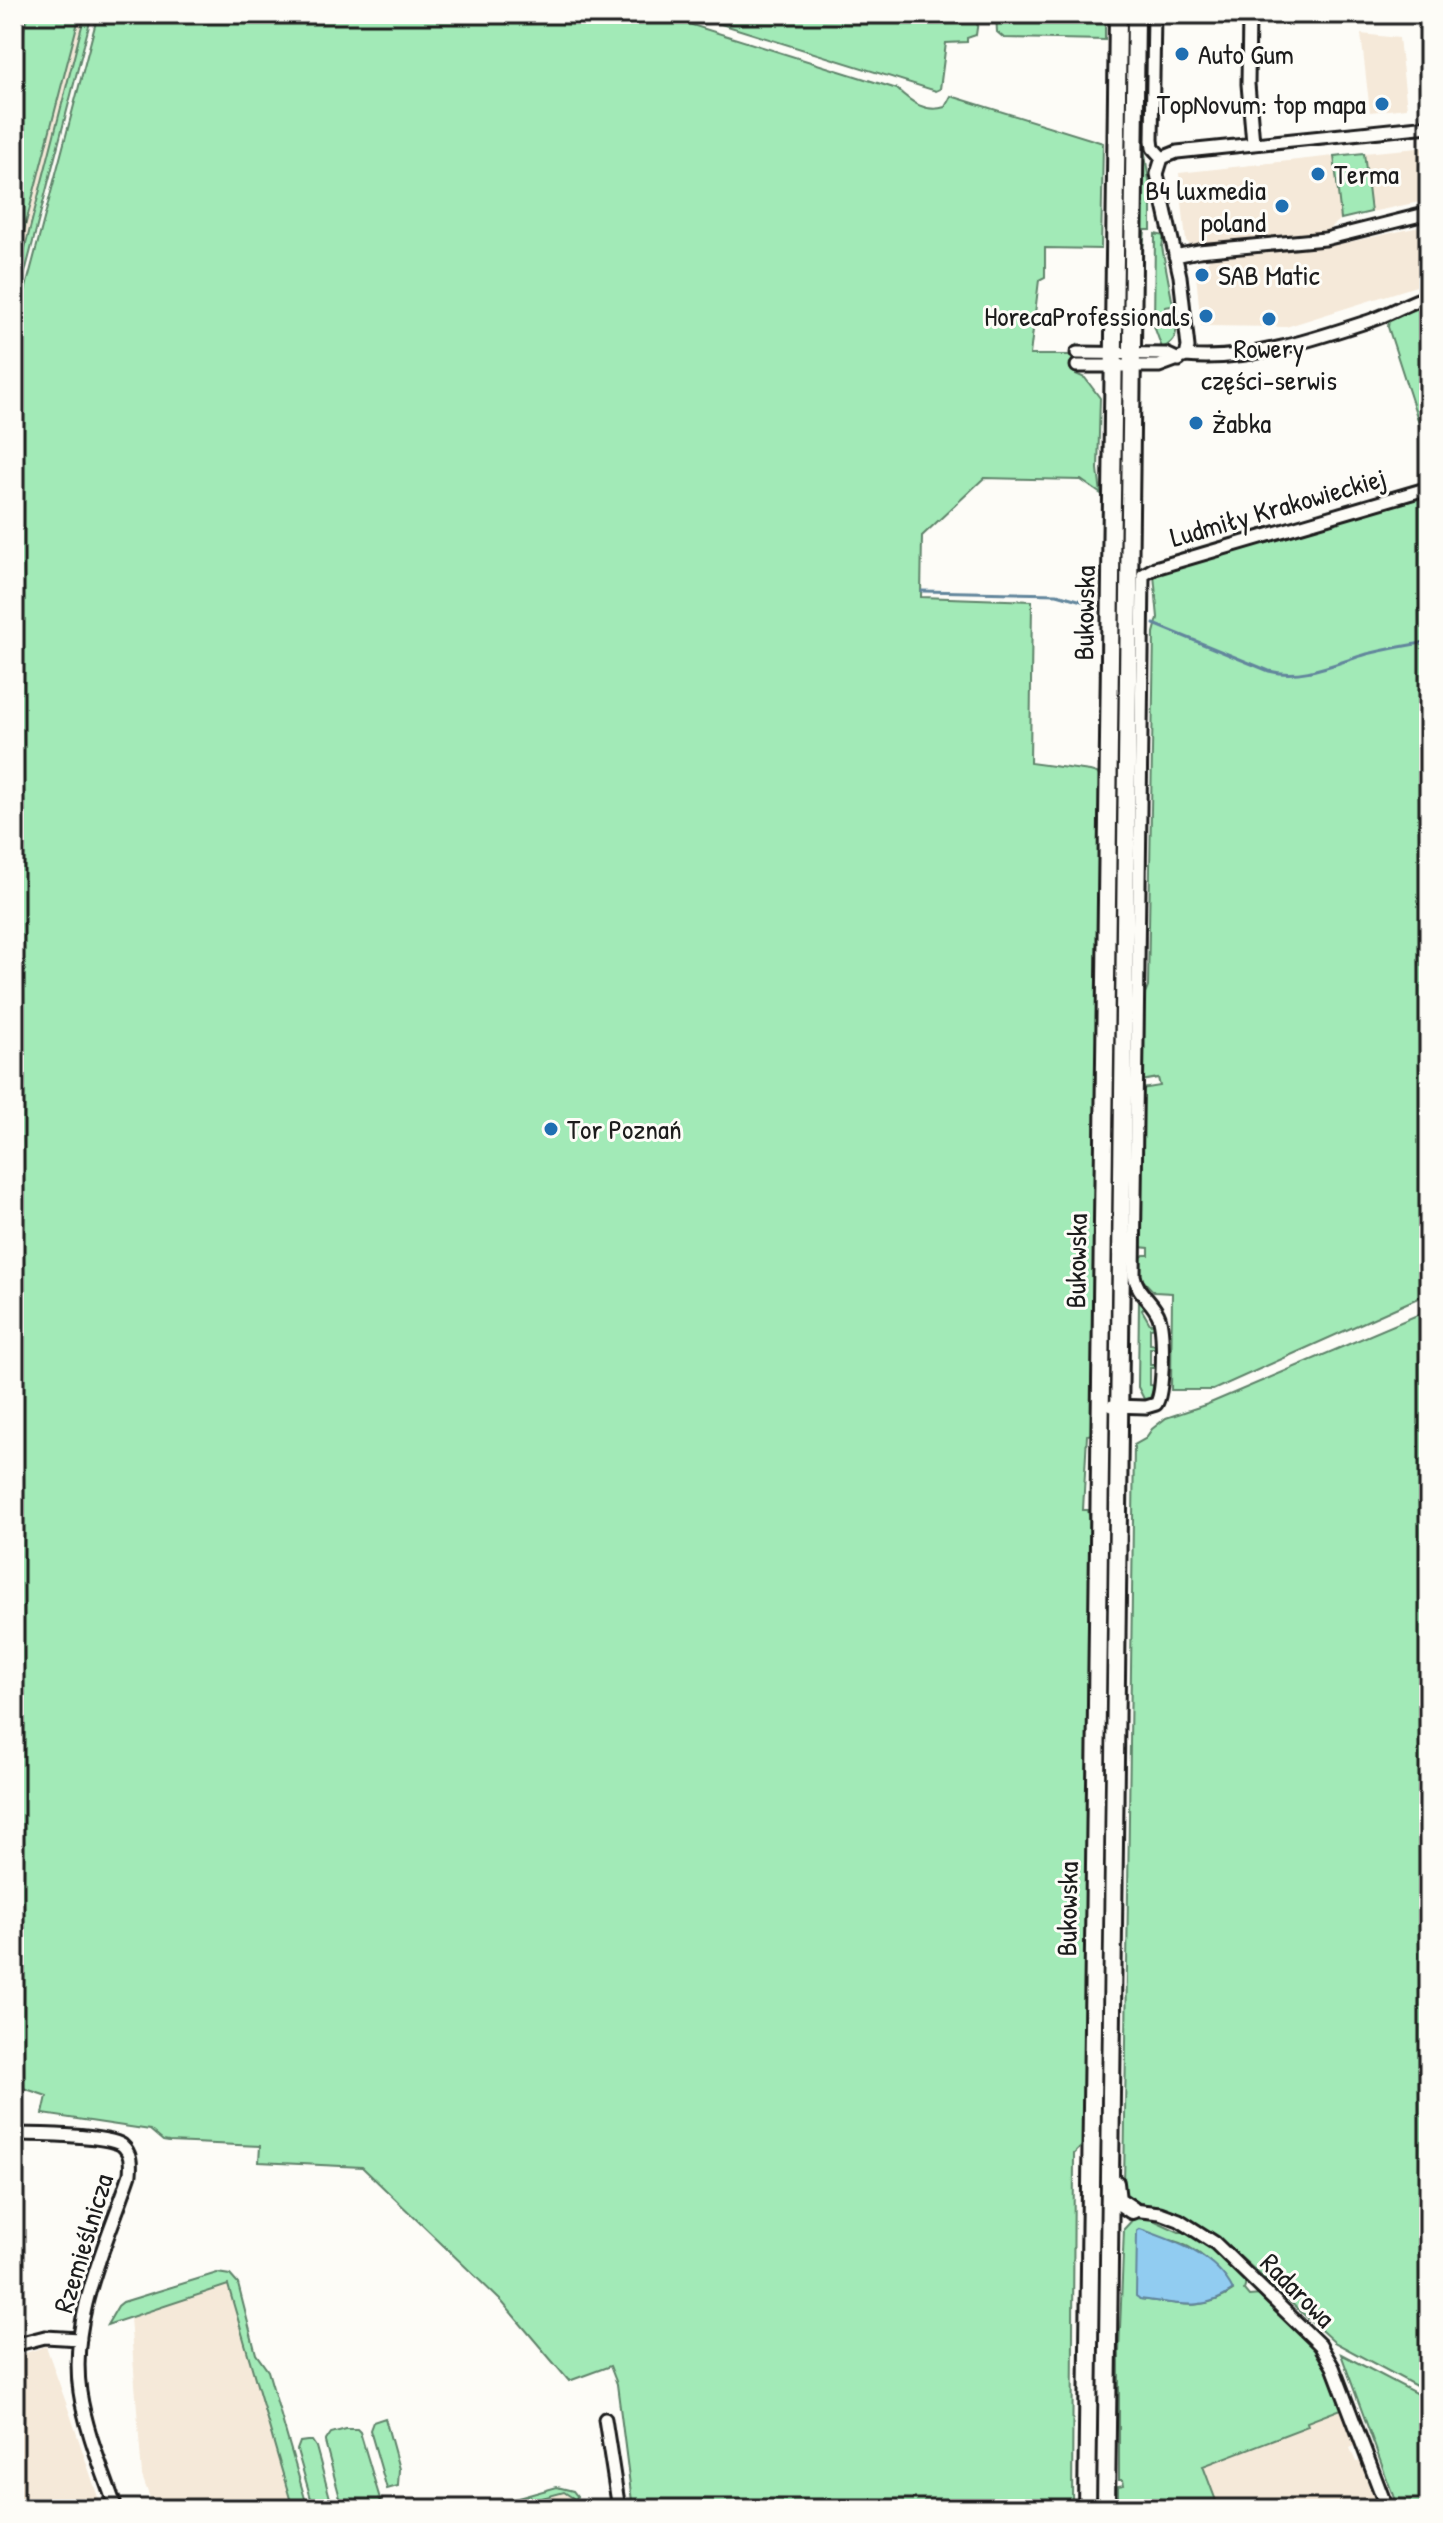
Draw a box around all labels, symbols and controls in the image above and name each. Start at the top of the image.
place label: Auto Gum [1198,35,1294,73]
marker: Auto Gum [1173,45,1191,63]
place label: TopNovum: top mapa [1157,85,1366,123]
marker: TopNovum: top mapa [1373,95,1391,113]
place label: Terma [1334,155,1399,193]
marker: Terma [1309,165,1327,183]
place label: B4 luxmedia poland [1145,171,1266,241]
marker: B4 luxmedia poland [1273,197,1291,215]
place label: SAB Matic [1218,256,1320,294]
marker: SAB Matic [1193,266,1211,284]
place label: HorecaProfessionals [984,297,1190,335]
marker: HorecaProfessionals [1197,307,1215,325]
marker: Rowery części-serwis [1260,310,1278,328]
place label: Rowery części-serwis [1201,329,1337,399]
place label: Żabka [1212,404,1271,442]
marker: Żabka [1187,414,1205,432]
street label: Ludmiły Krakowieckiej [1166,458,1390,556]
street label: Bukowska [1064,565,1104,661]
place label: Tor Poznań [567,1110,682,1148]
marker: Tor Poznań [542,1120,560,1138]
street label: Bukowska [1056,1213,1096,1309]
street label: Bukowska [1047,1861,1087,1957]
street label: Rzemieślnicza [44,2169,122,2317]
street label: Radarowa [1252,2244,1344,2336]

